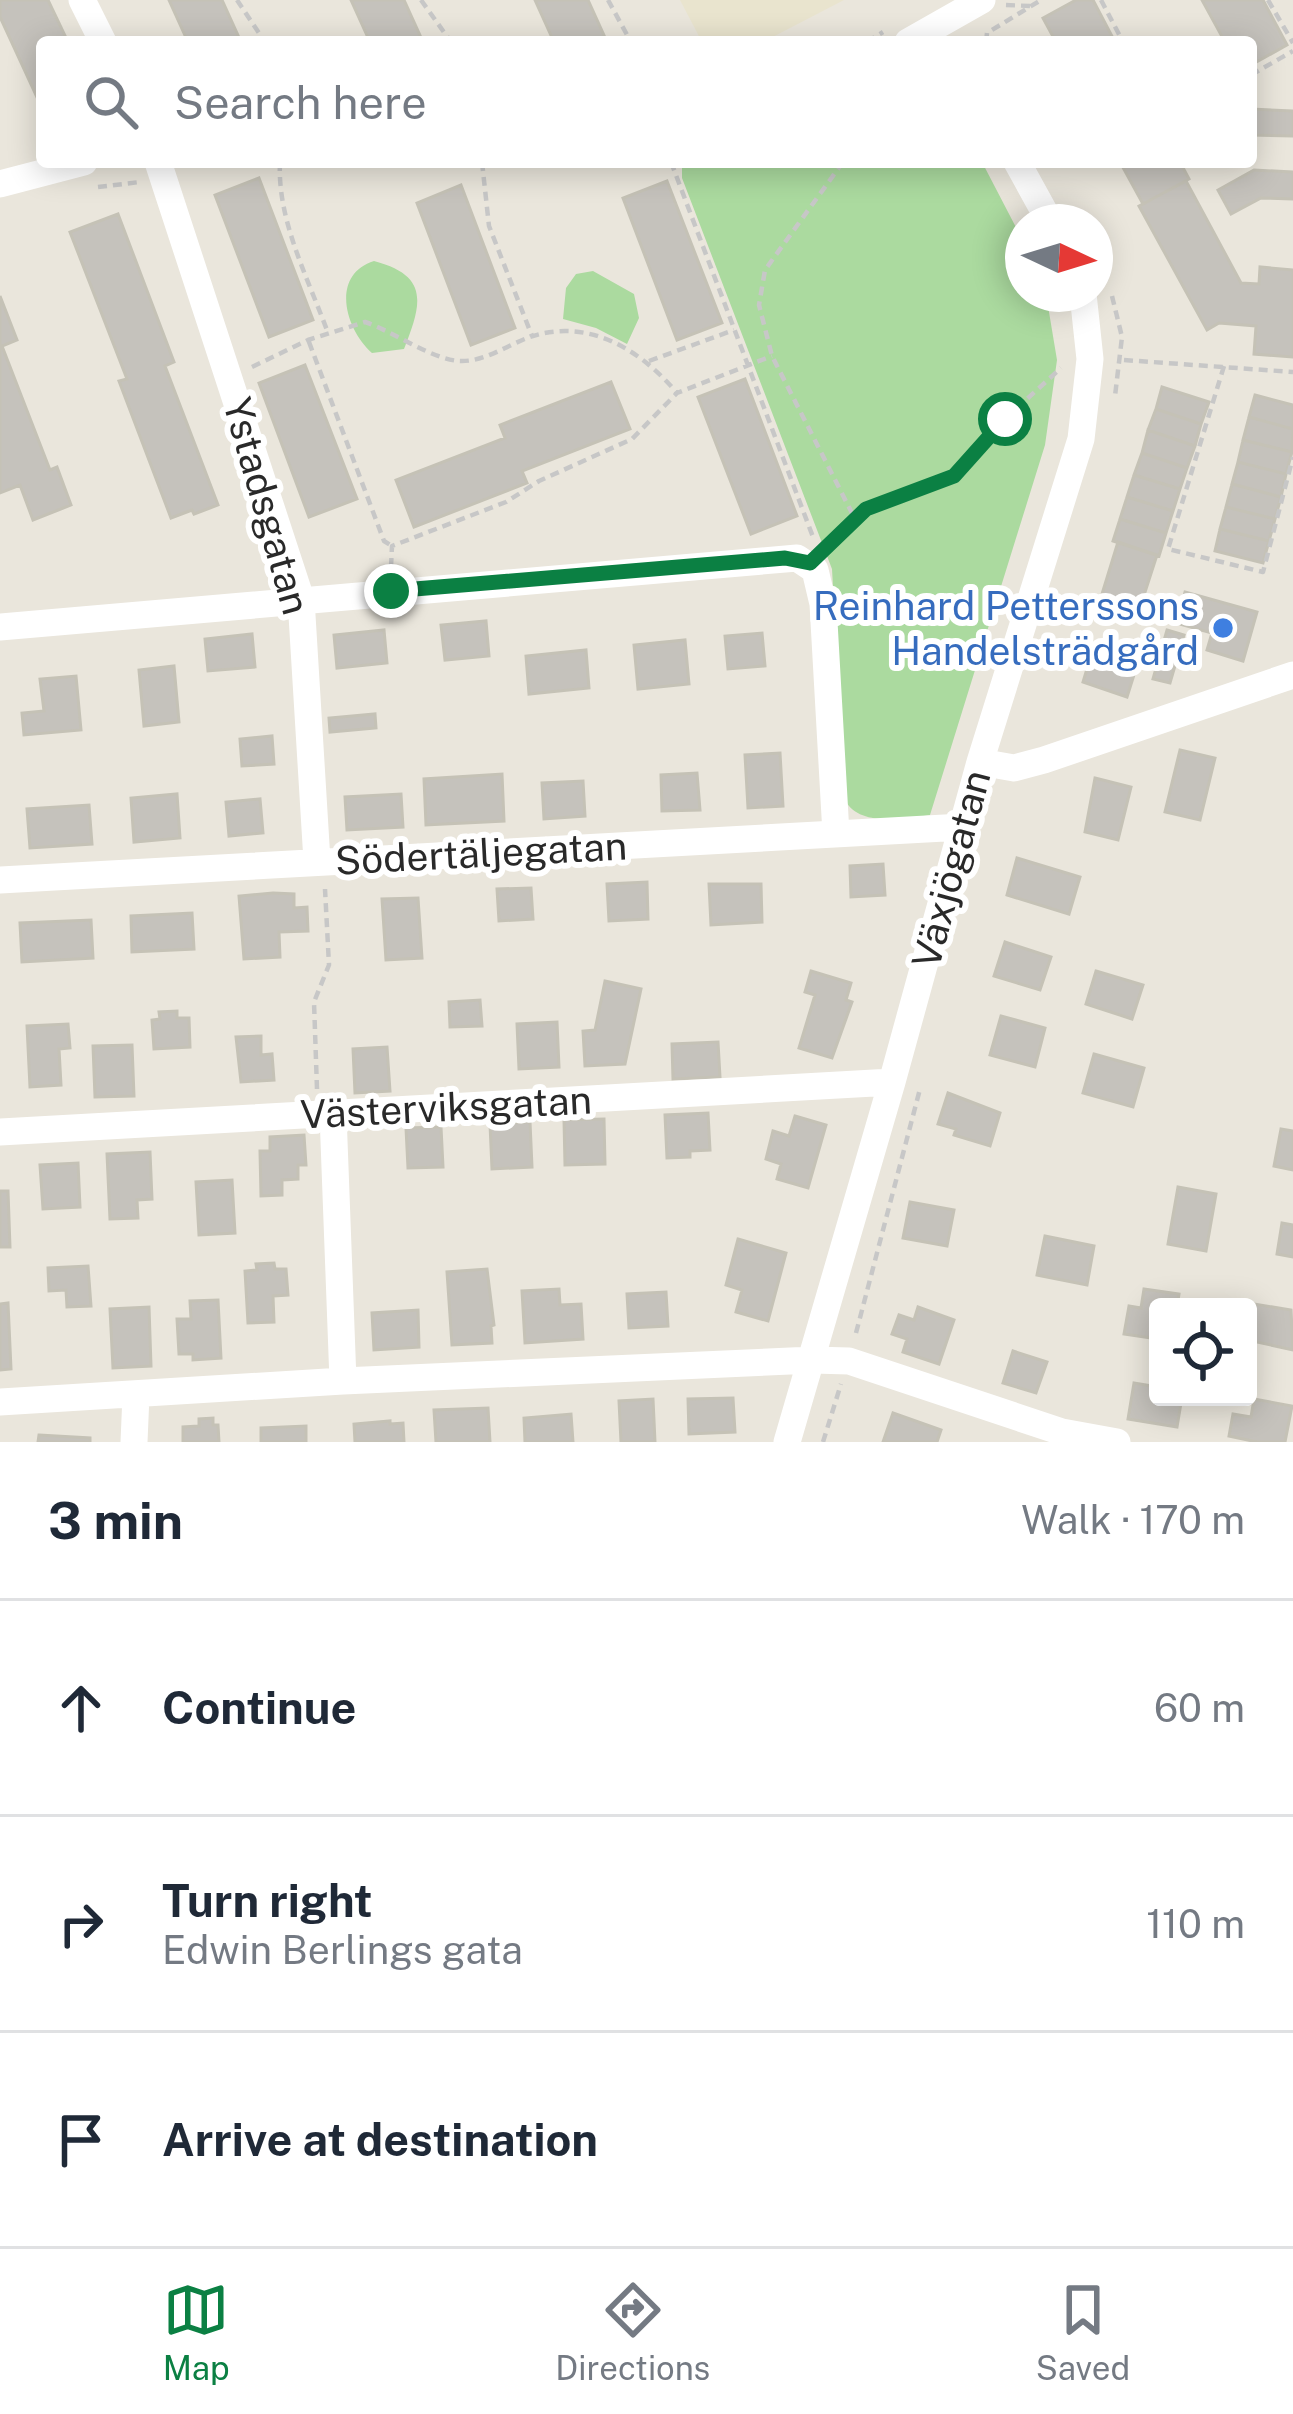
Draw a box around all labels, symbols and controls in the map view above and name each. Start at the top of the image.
search box [36,36,1257,168]
icon: search [78,69,144,135]
text: Search here [174,76,427,129]
north arrow [1005,204,1113,312]
street label: Ystadsgatan [214,392,320,620]
route start [978,392,1032,446]
route end [364,564,418,618]
place label: Reinhard Petterssons Handelsträdgård [813,583,1199,674]
marker: Reinhard Petterssons Handelsträdgård [1210,615,1236,641]
street label: Växjögatan [902,765,1000,973]
street label: Södertäljegatan [334,822,628,884]
street label: Västerviksgatan [299,1076,593,1138]
map controls [1149,1298,1257,1406]
button: locate [1149,1298,1257,1406]
text: 3 min [48,1491,183,1550]
text: Walk · 170 m [1021,1497,1245,1543]
icon: ahead [48,1675,114,1741]
text: Continue [162,1681,356,1734]
text: 60 m [1154,1685,1245,1731]
text: Turn right [162,1874,373,1927]
icon: right [48,1891,114,1957]
text: 110 m [1146,1901,1245,1947]
text: Edwin Berlings gata [162,1927,523,1973]
icon: arrive [48,2107,114,2173]
text: Arrive at destination [162,2113,598,2166]
tab: Map [163,2277,230,2387]
tab: Directions [555,2277,710,2387]
tab: Saved [1036,2277,1130,2387]

